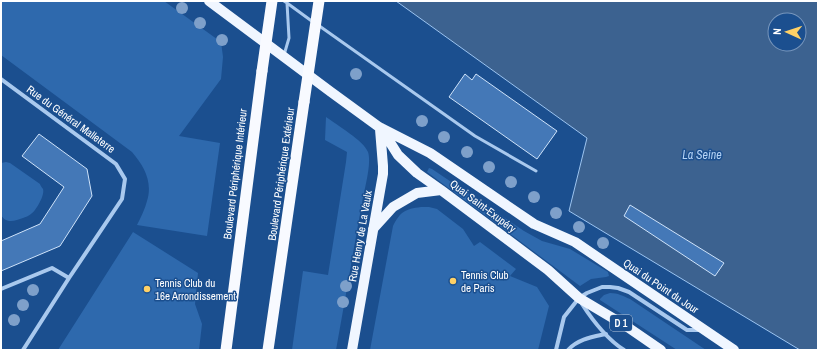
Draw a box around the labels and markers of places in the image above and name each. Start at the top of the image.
place label: Tennis Club de Paris [461,268,509,295]
place label: Tennis Club du 16e Arrondissement [155,276,236,303]
marker: Tennis Club de Paris [448,276,458,286]
marker: Tennis Club du 16e Arrondissement [142,284,152,294]

